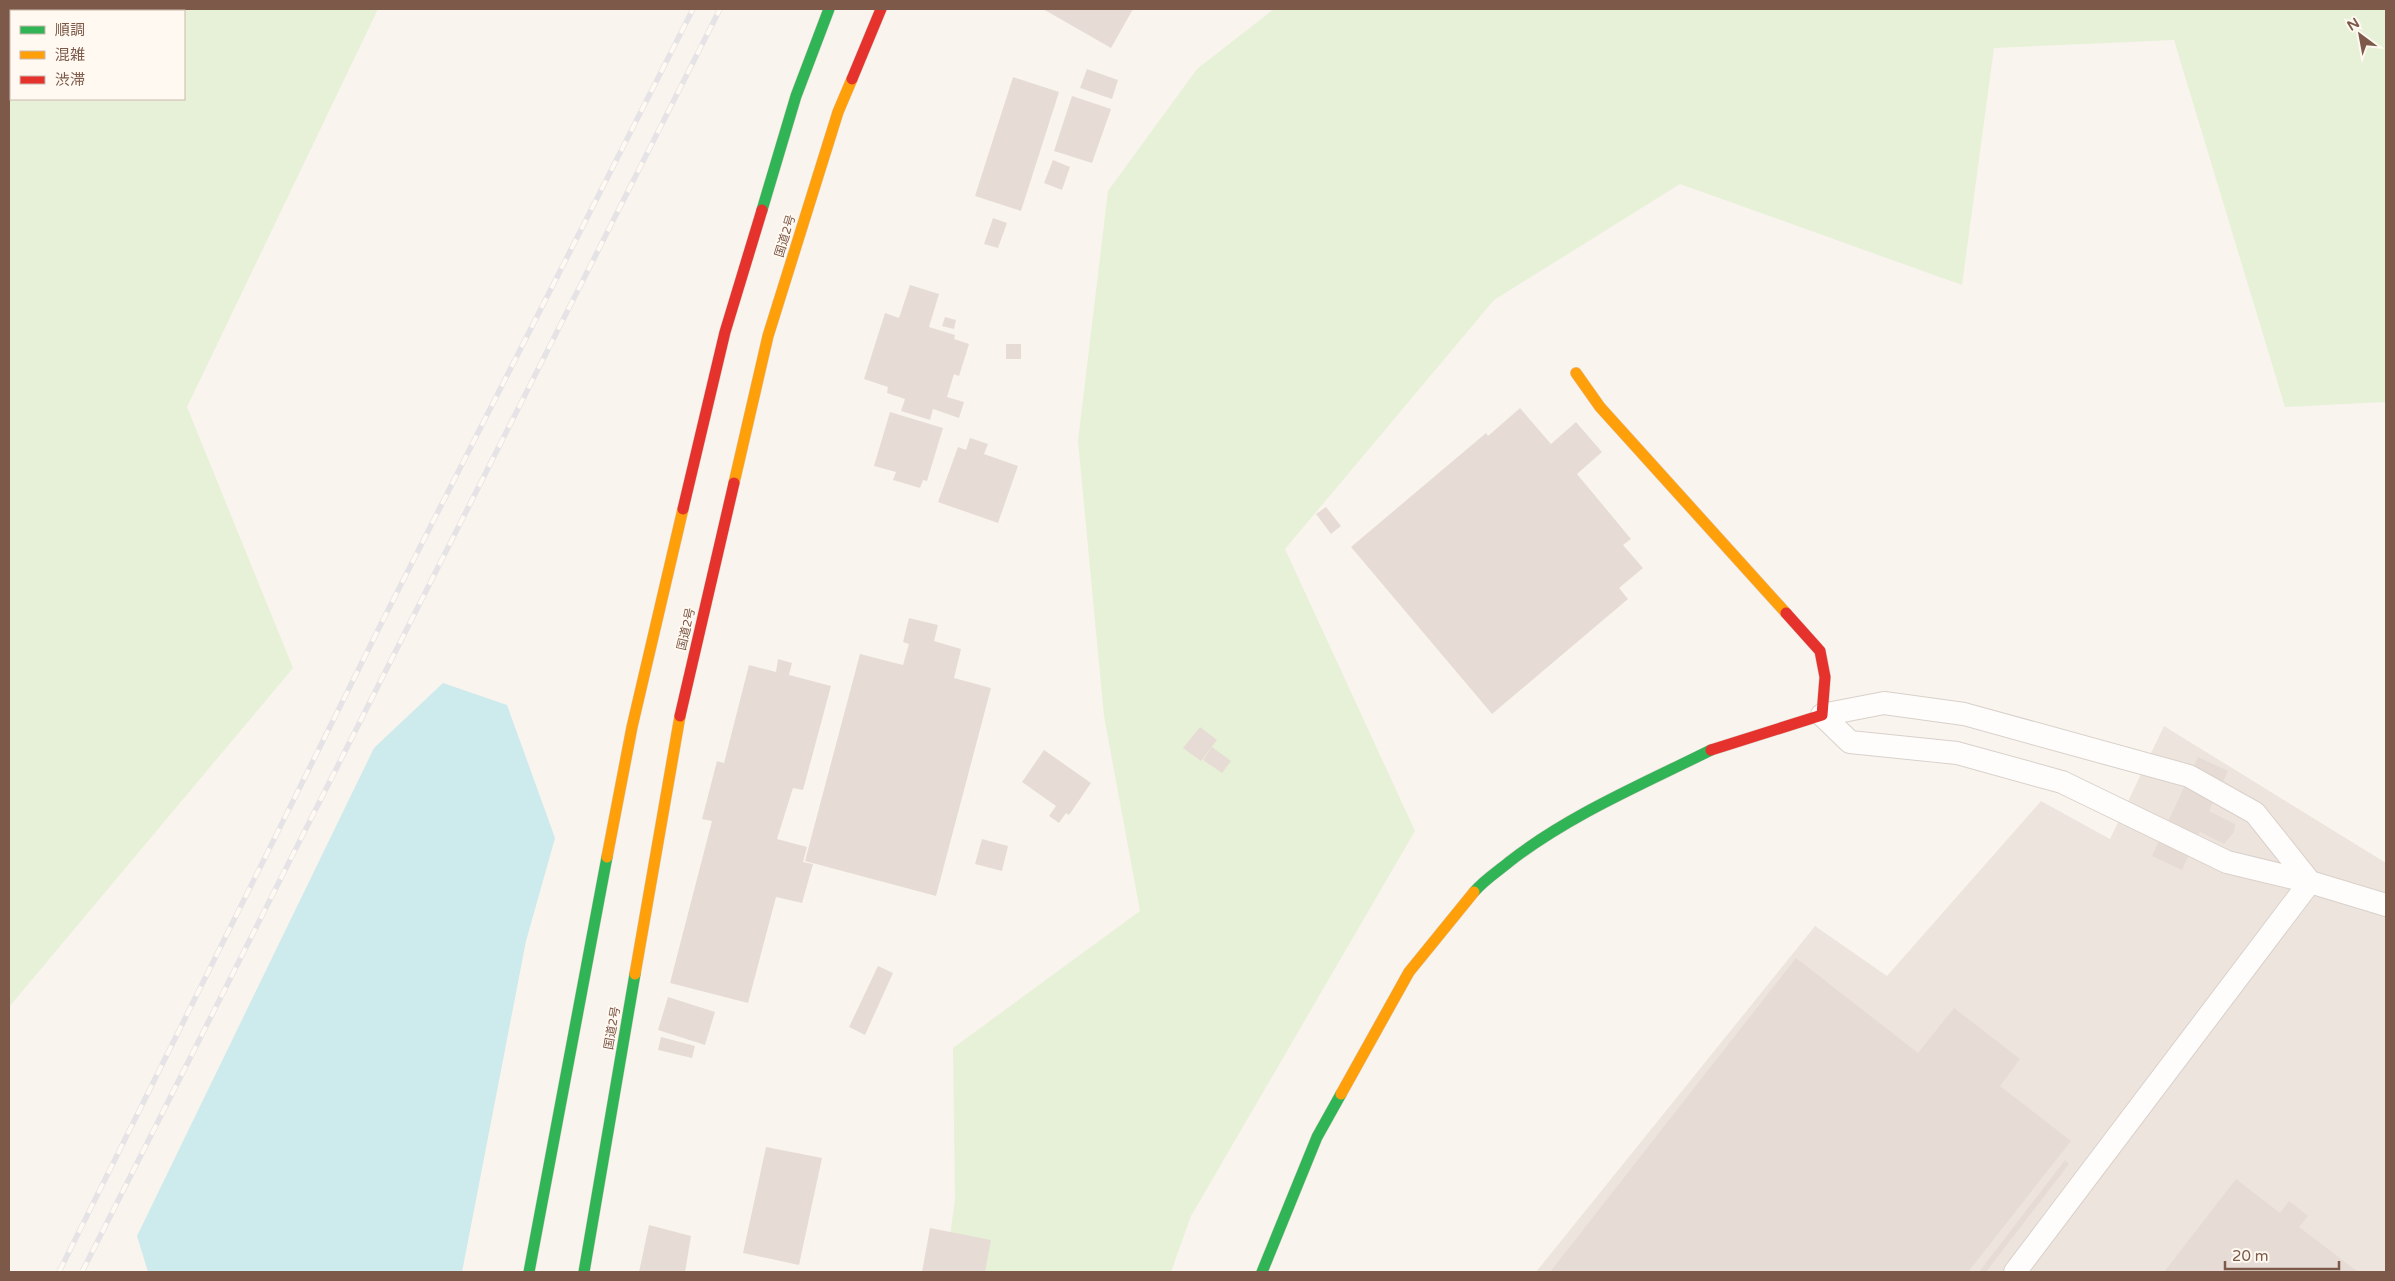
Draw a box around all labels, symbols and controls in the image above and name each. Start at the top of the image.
legend [10,10,185,100]
north arrow [2335,10,2385,60]
text: N [2344,14,2363,35]
text: 順調 [55,21,85,39]
text: 混雑 [55,46,85,64]
text: 渋滞 [55,71,85,89]
street label: 国道2号 [772,213,798,259]
street label: 国道2号 [674,606,698,652]
street label: 国道2号 [601,1005,623,1051]
scale bar [2225,1238,2339,1270]
text: 20 m [2232,1247,2269,1265]

